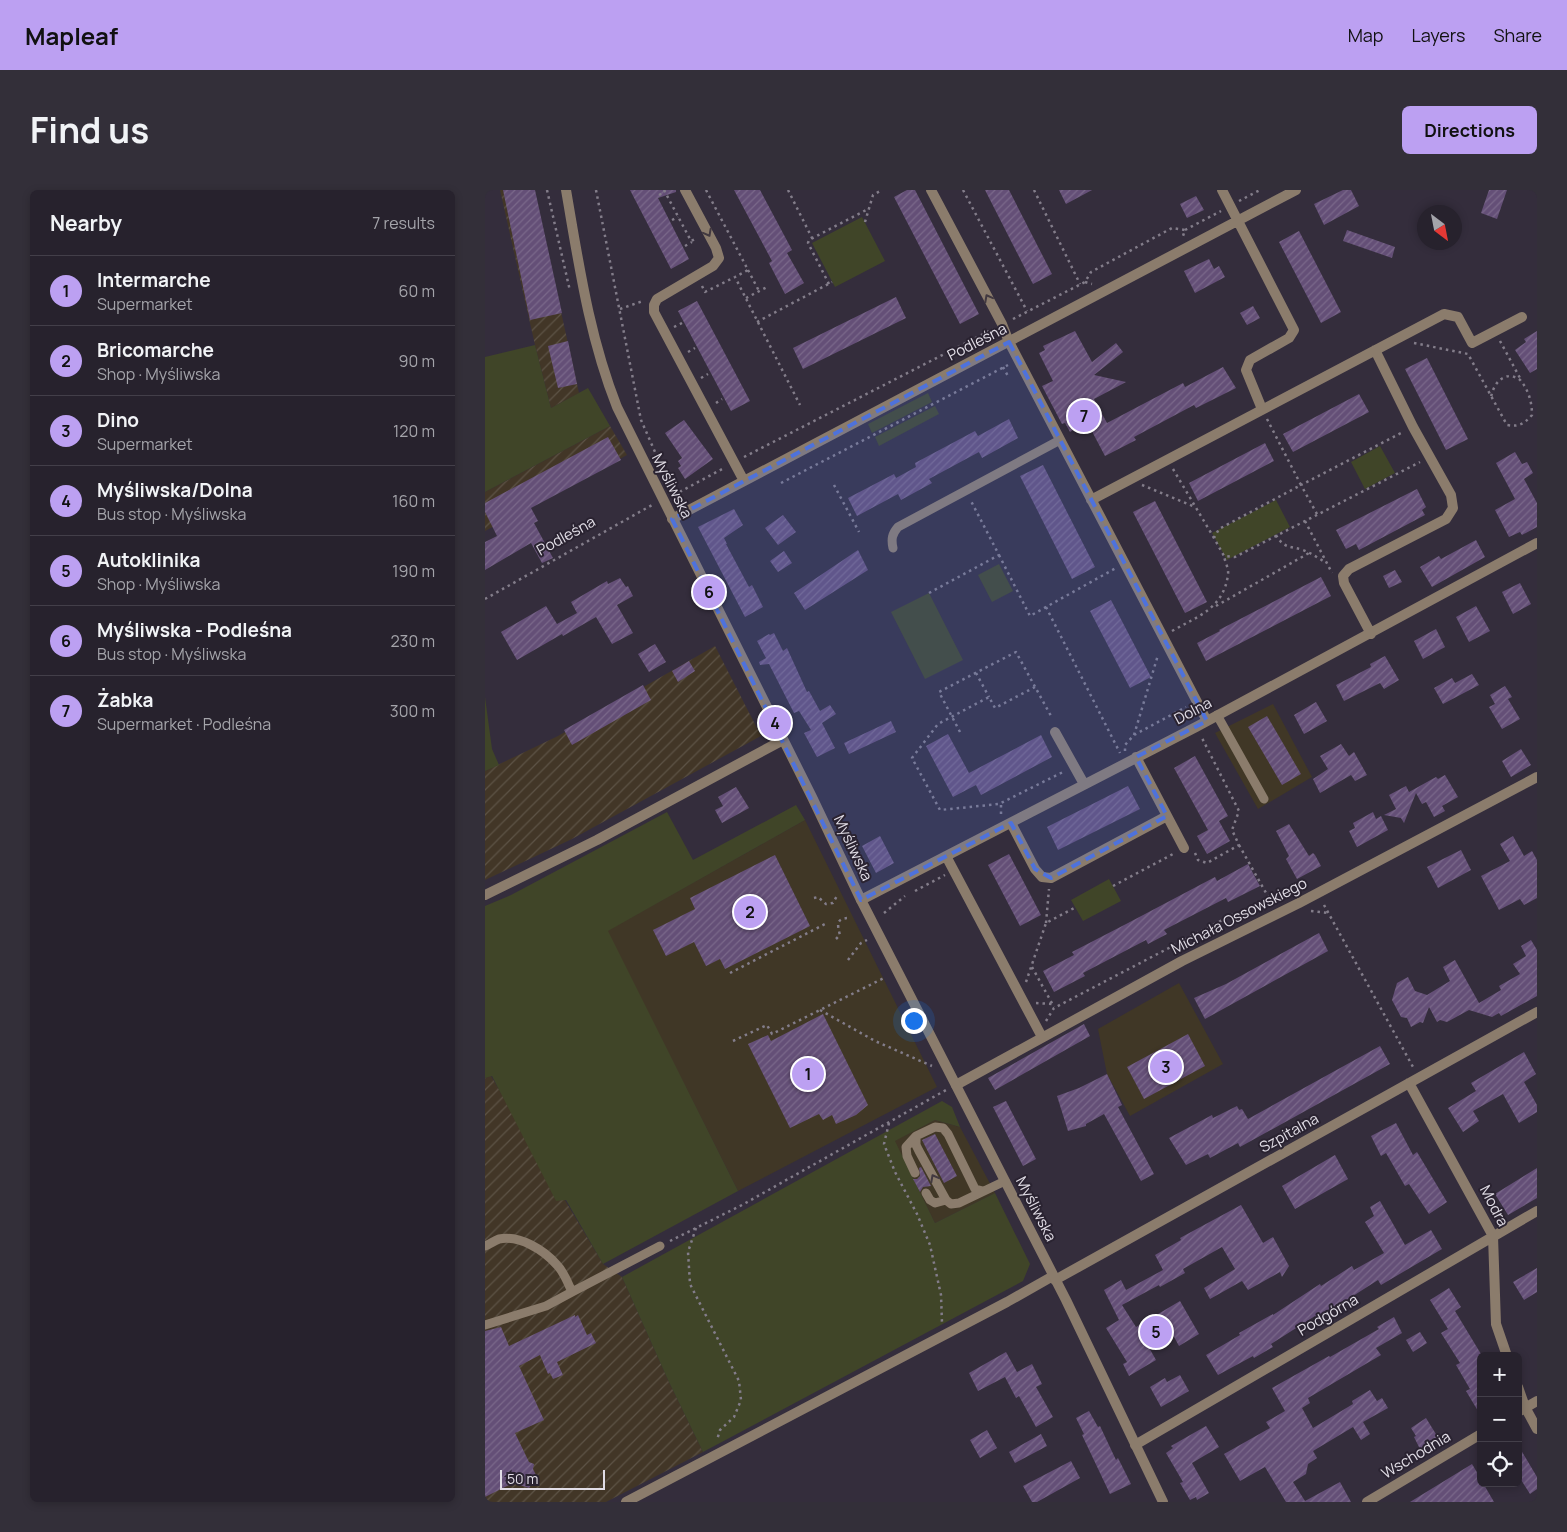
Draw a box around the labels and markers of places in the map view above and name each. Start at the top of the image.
pin: 7 [1068,397,1100,435]
pin: 6 [693,573,725,611]
pin: 4 [759,704,791,742]
pin: 2 [734,893,766,931]
pin: 3 [1150,1048,1182,1086]
pin: 1 [792,1055,824,1093]
pin: 5 [1140,1313,1172,1351]

